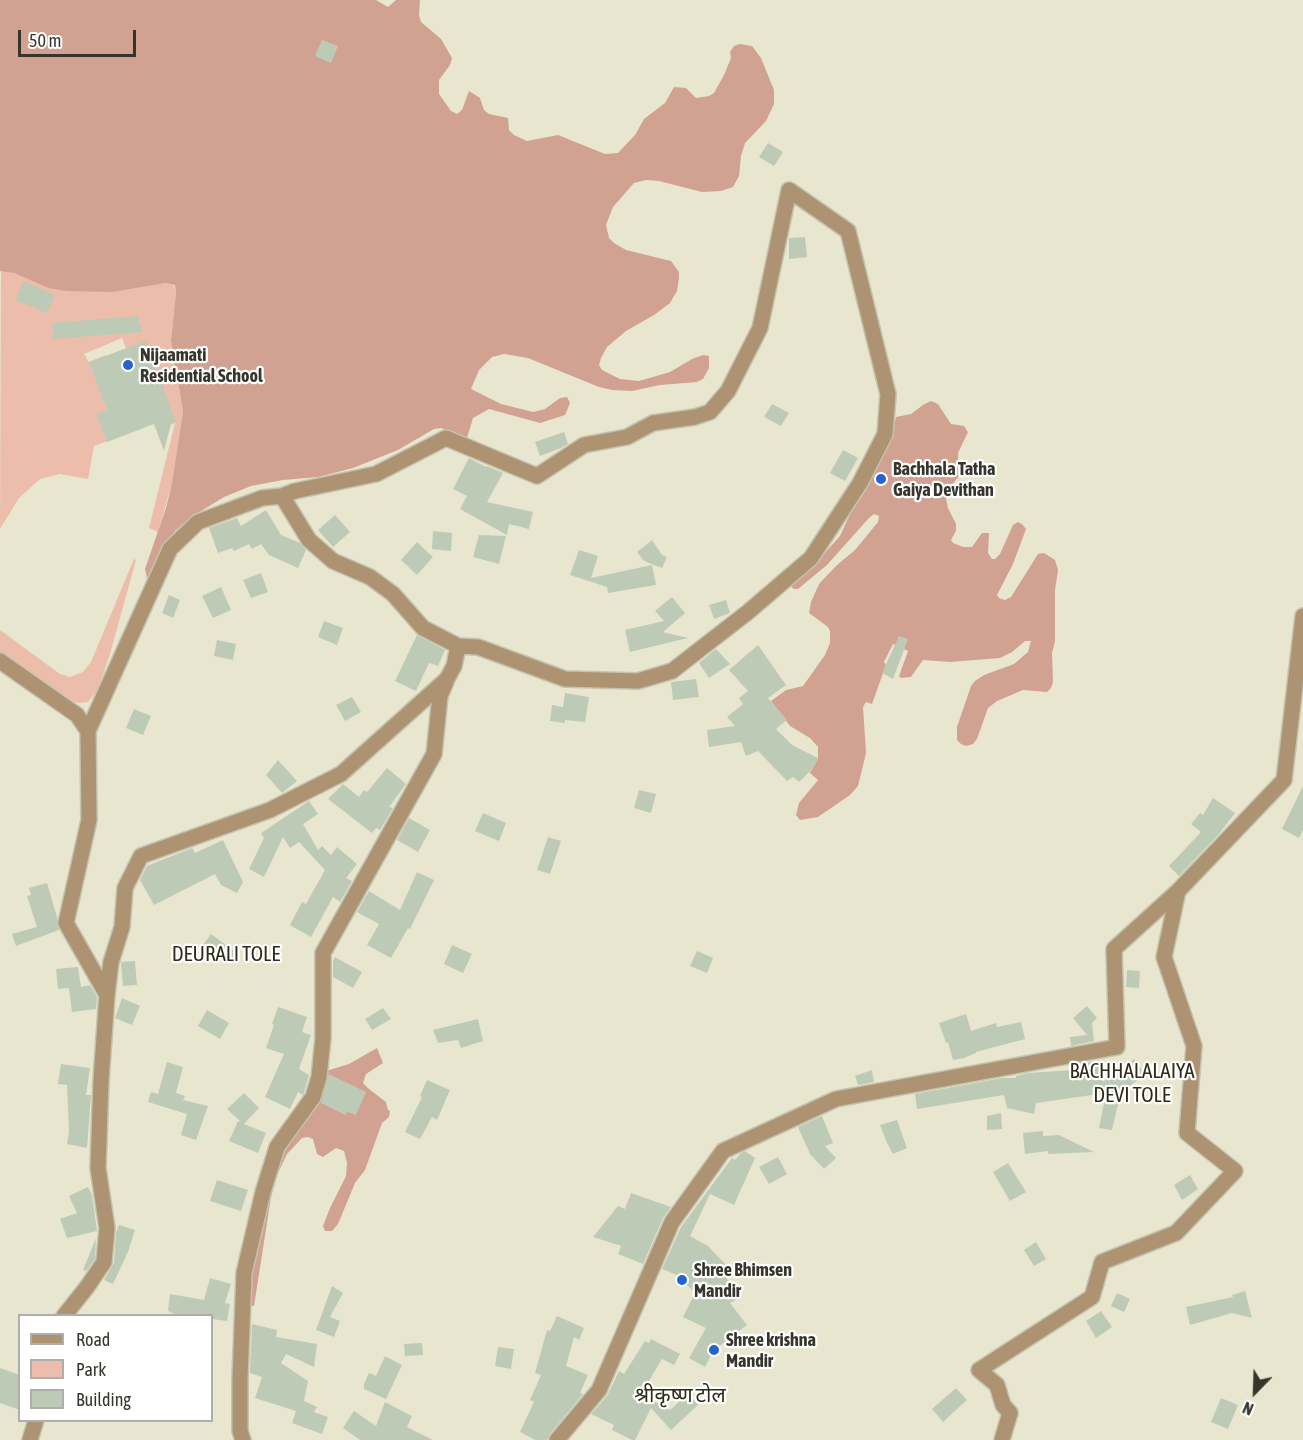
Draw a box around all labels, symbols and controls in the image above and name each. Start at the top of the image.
scale bar [21,18,140,56]
text: 50 m [29,30,61,51]
place label: Nijaamati Residential School [140,344,263,386]
marker: Nijaamati Residential School [121,358,135,372]
place label: Bachhala Tatha Gaiya Devithan [893,458,995,500]
marker: Bachhala Tatha Gaiya Devithan [874,472,888,486]
district label: DEURALI TOLE [163,941,289,967]
district label: BACHHALALAIYA DEVI TOLE [1060,1058,1204,1108]
place label: Shree Bhimsen Mandir [694,1259,792,1302]
marker: Shree Bhimsen Mandir [675,1273,689,1287]
legend [18,1314,213,1422]
text: Road [76,1329,110,1350]
place label: Shree krishna Mandir [726,1329,816,1372]
marker: Shree krishna Mandir [707,1343,721,1357]
text: Park [76,1359,106,1380]
north arrow [1225,1362,1285,1422]
district label: श्रीकृष्ण टोल [634,1382,726,1408]
text: Building [76,1389,131,1410]
text: N [1240,1398,1256,1419]

